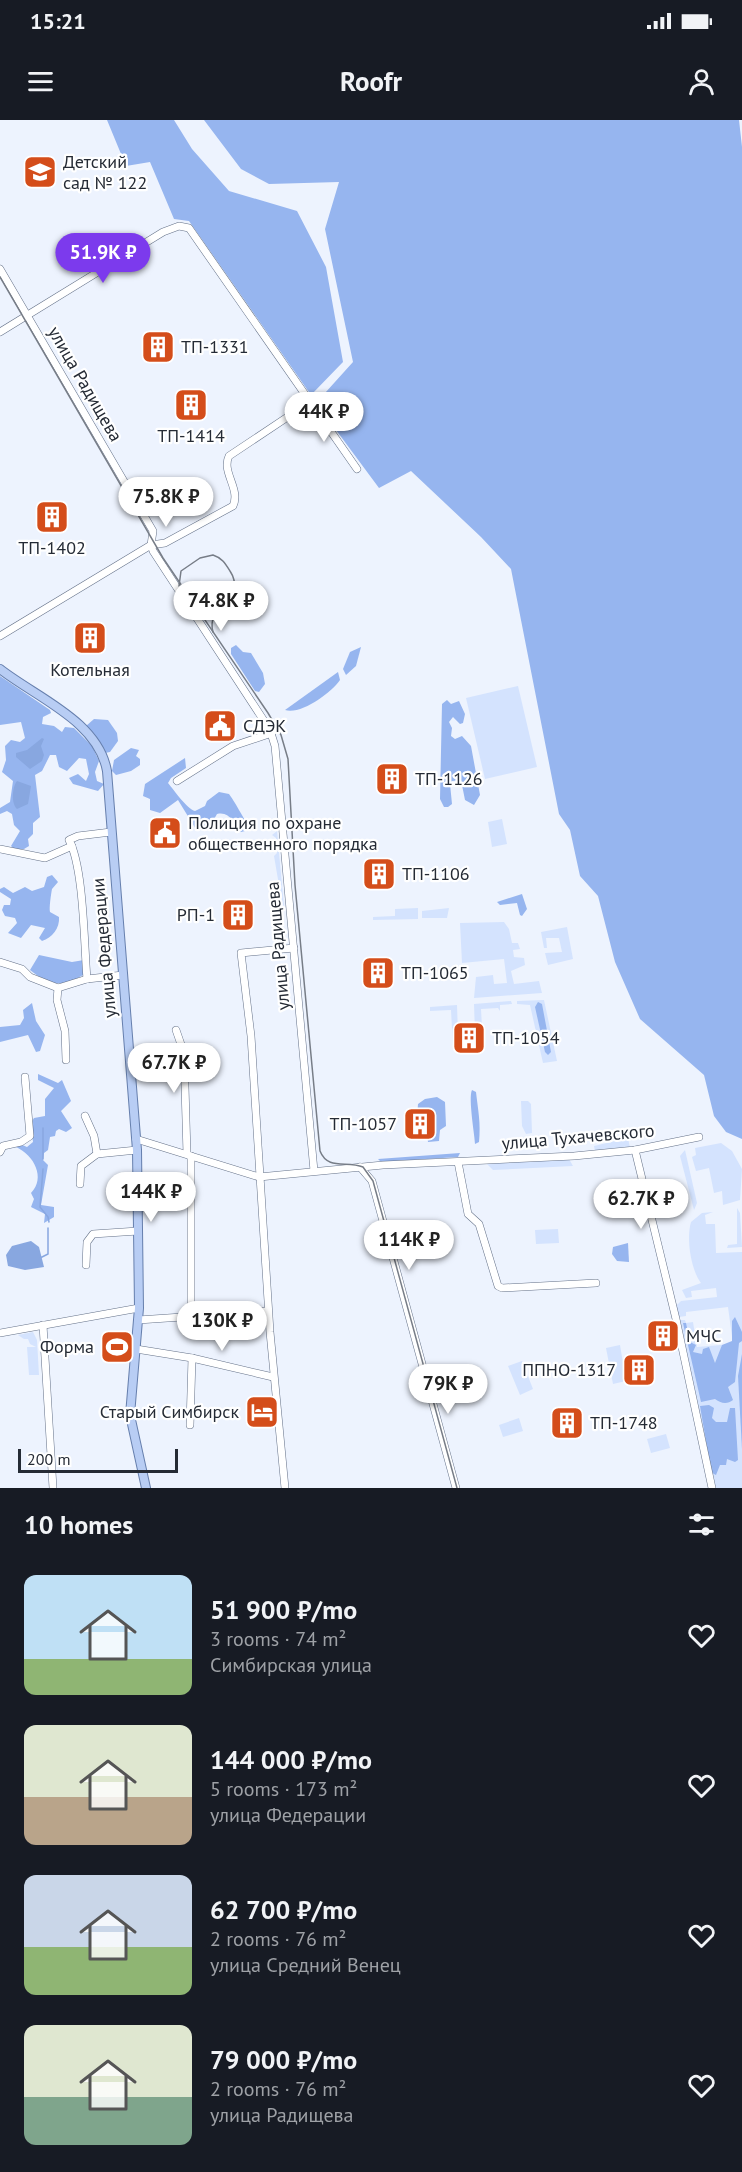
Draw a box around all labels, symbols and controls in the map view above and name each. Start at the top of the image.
text: 15:21 [30,7,86,35]
text: Roofr [340,64,402,98]
icon: menu [24,65,57,98]
icon: person [685,65,718,98]
place label: Детский сад № 122 [63,150,147,194]
school or university icon: Детский сад № 122 [22,154,58,190]
pin: 51.9K ₽ [48,233,158,284]
text: 51.9K ₽ [69,239,137,265]
street label: улица Радищева [43,322,128,445]
building icon: ТП-1331 [140,329,176,365]
place label: ТП-1331 [181,335,249,358]
building icon: ТП-1414 [173,387,209,423]
pin: 44K ₽ [282,392,366,443]
text: 44K ₽ [299,398,349,424]
place label: ТП-1414 [157,424,225,447]
pin: 75.8K ₽ [111,477,221,528]
text: 75.8K ₽ [132,483,200,509]
building icon: ТП-1402 [34,499,70,535]
place label: ТП-1402 [18,536,86,559]
pin: 74.8K ₽ [166,581,276,632]
text: 74.8K ₽ [187,587,255,613]
building icon: Котельная [72,620,108,656]
place label: Котельная [50,658,130,681]
public building icon: СДЭК [202,708,238,744]
place label: СДЭК [243,714,286,737]
building icon: ТП-1126 [374,761,410,797]
place label: ТП-1126 [415,767,483,790]
place label: Полиция по охране общественного порядка [188,811,378,855]
public building icon: Полиция по охране общественного порядка [147,815,183,851]
building icon: ТП-1106 [361,856,397,892]
place label: ТП-1106 [402,862,470,885]
street label: улица Федерации [86,877,121,1019]
street label: улица Радищева [260,881,295,1011]
building icon: РП-1 [220,897,256,933]
place label: РП-1 [177,903,215,926]
building icon: ТП-1065 [360,955,396,991]
place label: ТП-1065 [401,961,469,984]
building icon: ТП-1054 [451,1020,487,1056]
place label: ТП-1054 [492,1026,560,1049]
pin: 67.7K ₽ [119,1043,229,1094]
text: 67.7K ₽ [142,1049,206,1075]
building icon: ТП-1057 [402,1106,438,1142]
place label: ТП-1057 [329,1112,397,1135]
street label: улица Тухачевского [501,1118,655,1155]
pin: 144K ₽ [102,1172,200,1223]
text: 144K ₽ [120,1178,182,1204]
pin: 62.7K ₽ [586,1179,696,1230]
text: 62.7K ₽ [607,1185,675,1211]
pin: 114K ₽ [360,1220,458,1271]
text: 114K ₽ [378,1226,440,1252]
pin: 130K ₽ [173,1301,271,1352]
text: 130K ₽ [191,1307,253,1333]
building icon: МЧС [645,1318,681,1354]
place label: МЧС [686,1324,721,1347]
sports icon: Форма [99,1329,135,1365]
place label: Форма [40,1335,94,1358]
building icon: ППНО-1317 [621,1352,657,1388]
place label: ППНО-1317 [522,1358,616,1381]
pin: 79K ₽ [406,1364,490,1415]
text: 79K ₽ [423,1370,473,1396]
hotel icon: Старый Симбирск [244,1394,280,1430]
place label: Старый Симбирск [100,1400,239,1423]
building icon: ТП-1748 [549,1405,585,1441]
place label: ТП-1748 [590,1411,658,1434]
scale bar [18,1446,178,1474]
text: 200 m [27,1449,70,1469]
text: 10 homes [24,1508,133,1541]
icon: filters [685,1508,718,1541]
text: 51 900 ₽/mo [210,1593,357,1626]
icon: home [72,1599,144,1671]
icon: heart [685,1619,718,1652]
text: 3 rooms · 74 m² [210,1626,346,1652]
text: Симбирская улица [210,1652,372,1678]
text: 144 000 ₽/mo [210,1743,372,1776]
icon: home [72,1749,144,1821]
icon: heart [685,1769,718,1802]
text: 5 rooms · 173 m² [210,1776,357,1802]
text: улица Федерации [210,1802,366,1828]
text: 62 700 ₽/mo [210,1893,357,1926]
icon: home [72,1899,144,1971]
icon: heart [685,1919,718,1952]
text: 2 rooms · 76 m² [210,1926,346,1952]
text: улица Средний Венец [210,1952,401,1978]
text: 79 000 ₽/mo [210,2043,357,2076]
icon: home [72,2049,144,2121]
icon: heart [685,2069,718,2102]
text: 2 rooms · 76 m² [210,2076,346,2102]
text: улица Радищева [210,2102,354,2128]

